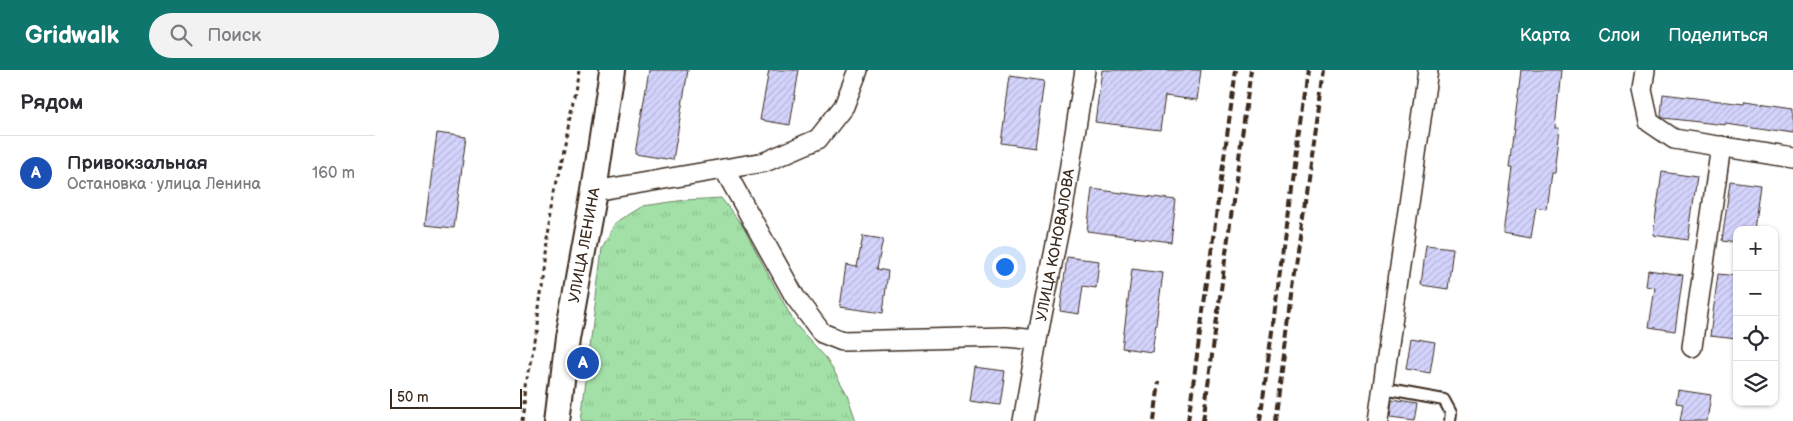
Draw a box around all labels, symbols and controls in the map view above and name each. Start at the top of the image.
search box [149,13,499,58]
text: Gridwalk [25,21,119,50]
icon: search [167,21,195,49]
text: Поиск [207,24,261,47]
text: Карта [1520,25,1570,46]
text: Слои [1598,25,1640,46]
text: Поделиться [1668,25,1768,46]
text: Рядом [20,90,83,115]
text: Привокзальная [67,152,208,175]
text: A [31,164,41,183]
text: 160 m [312,164,355,183]
street label: УЛИЦА КОНОВАЛОВА [1031,167,1079,323]
text: Остановка · улица Ленина [67,175,261,194]
street label: УЛИЦА ЛЕНИНА [564,185,604,304]
map controls [1733,226,1778,406]
button: + [1733,226,1778,271]
your location [992,254,1018,280]
button: − [1733,271,1778,316]
button: locate [1733,316,1778,361]
pin: A [567,344,599,382]
button: layers [1733,361,1778,406]
scale bar [390,386,523,409]
text: 50 m [397,389,429,406]

